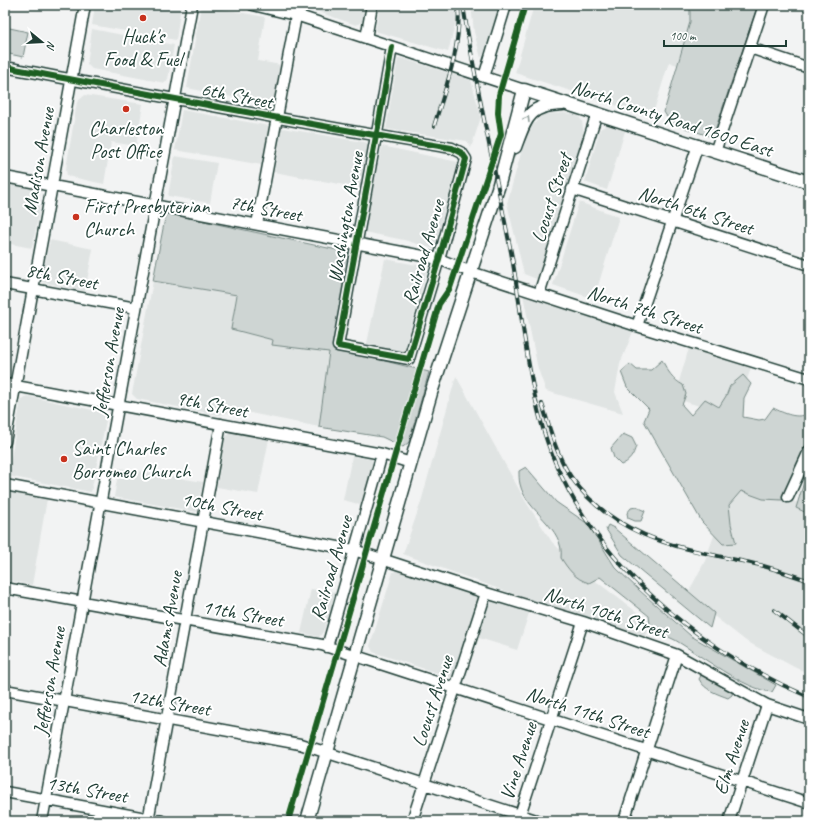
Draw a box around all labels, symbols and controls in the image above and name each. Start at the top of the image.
marker: Huck's Food & Fuel [138,13,148,23]
north arrow [22,22,62,62]
scale bar [664,22,786,48]
place label: Huck's Food & Fuel [104,24,186,72]
text: 100 m [670,28,697,44]
text: N [43,40,59,53]
street label: North County Road 1600 East [568,74,778,164]
street label: 6th Street [199,76,277,115]
street label: Madison Avenue [17,104,60,217]
marker: Charleston Post Office [121,104,131,114]
place label: Charleston Post Office [89,116,164,164]
one-way arrow [522,117,529,124]
street label: Locust Street [525,147,579,246]
street label: Washington Avenue [322,148,370,284]
street label: North 6th Street [635,180,759,242]
street label: 7th Street [228,189,306,228]
place label: First Presbyterian Church [84,194,210,242]
street label: Railroad Avenue [397,195,451,308]
marker: First Presbyterian Church [71,212,81,222]
street label: 8th Street [24,257,102,296]
street label: North 7th Street [584,279,708,341]
street label: Jefferson Avenue [86,304,131,419]
street label: 9th Street [174,385,252,424]
place label: Saint Charles Borromeo Church [72,436,192,484]
marker: Saint Charles Borromeo Church [59,454,69,464]
street label: 10th Street [179,486,267,527]
street label: Railroad Avenue [305,511,359,624]
street label: Adams Avenue [147,568,188,669]
street label: North 10th Street [541,581,673,645]
street label: 11th Street [201,594,288,633]
street label: Jefferson Avenue [27,623,72,738]
street label: Locust Avenue [406,651,459,750]
street label: North 11th Street [523,681,655,745]
street label: 12th Street [128,683,215,722]
street label: Elm Avenue [708,715,756,798]
street label: Vine Avenue [494,718,543,803]
street label: 13th Street [45,770,132,809]

